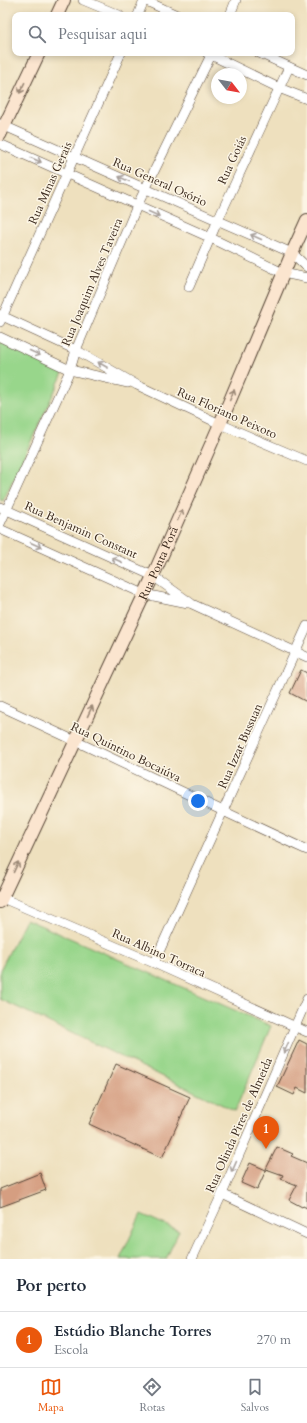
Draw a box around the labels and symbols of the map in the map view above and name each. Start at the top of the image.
north arrow [211,68,247,104]
one-way arrow [18,82,25,94]
street label: Rua Goiás [214,133,250,187]
street label: Rua Minas Gerais [25,139,75,227]
street label: Rua General Osório [110,154,210,210]
one-way arrow [29,157,41,165]
one-way arrow [118,175,130,182]
one-way arrow [148,210,160,218]
street label: Rua Joaquim Alves Taveira [58,215,127,348]
one-way arrow [251,233,263,240]
one-way arrow [29,350,41,357]
one-way arrow [97,361,109,369]
street label: Rua Floriano Peixoto [175,384,280,442]
one-way arrow [229,390,236,402]
street label: Rua Benjamin Constant [22,498,140,562]
one-way arrow [177,509,184,521]
street label: Rua Ponta Porã [135,523,182,603]
one-way arrow [29,542,41,549]
one-way arrow [112,556,124,563]
street label: Rua Izzat Bussuan [214,701,266,791]
one-way arrow [86,706,94,718]
street label: Rua Quintino Bocaiúva [68,718,184,786]
your location [188,791,208,811]
one-way arrow [13,861,20,873]
street label: Rua Albino Torraca [110,925,209,981]
one-way arrow [282,1042,289,1054]
street label: Rua Olinda Pires de Almeida [202,1054,276,1195]
pin: 1 [253,1116,279,1149]
one-way arrow [230,1161,237,1173]

